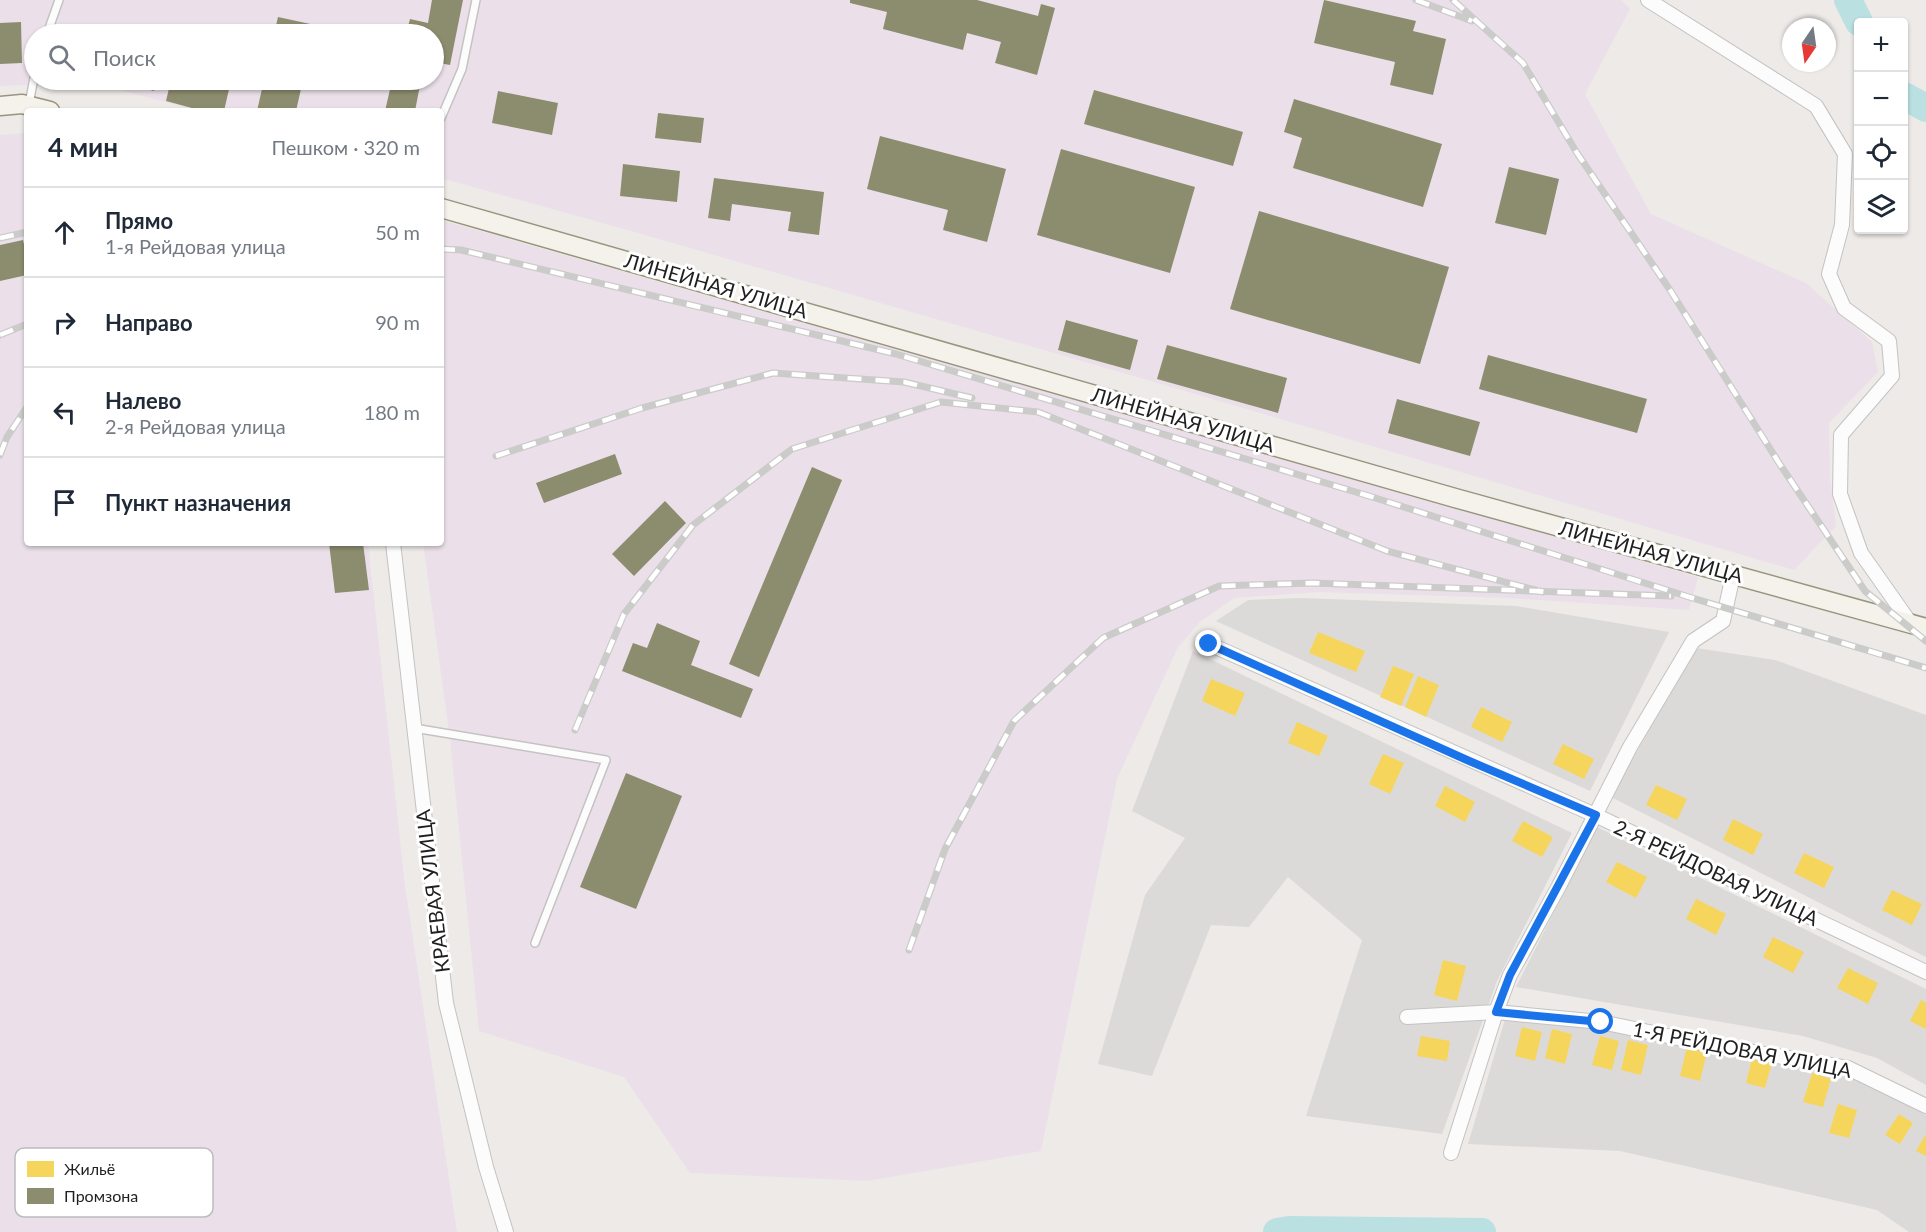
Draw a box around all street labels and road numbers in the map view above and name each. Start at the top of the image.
street label: ЛИНЕЙНАЯ УЛИЦА [621,247,811,323]
street label: ЛИНЕЙНАЯ УЛИЦА [1088,381,1278,457]
street label: ЛИНЕЙНАЯ УЛИЦА [1556,515,1746,587]
street label: КРАЕВАЯ УЛИЦА [410,808,454,974]
street label: 2-Я РЕЙДОВАЯ УЛИЦА [1610,814,1823,930]
street label: 1-Я РЕЙДОВАЯ УЛИЦА [1631,1016,1854,1082]

